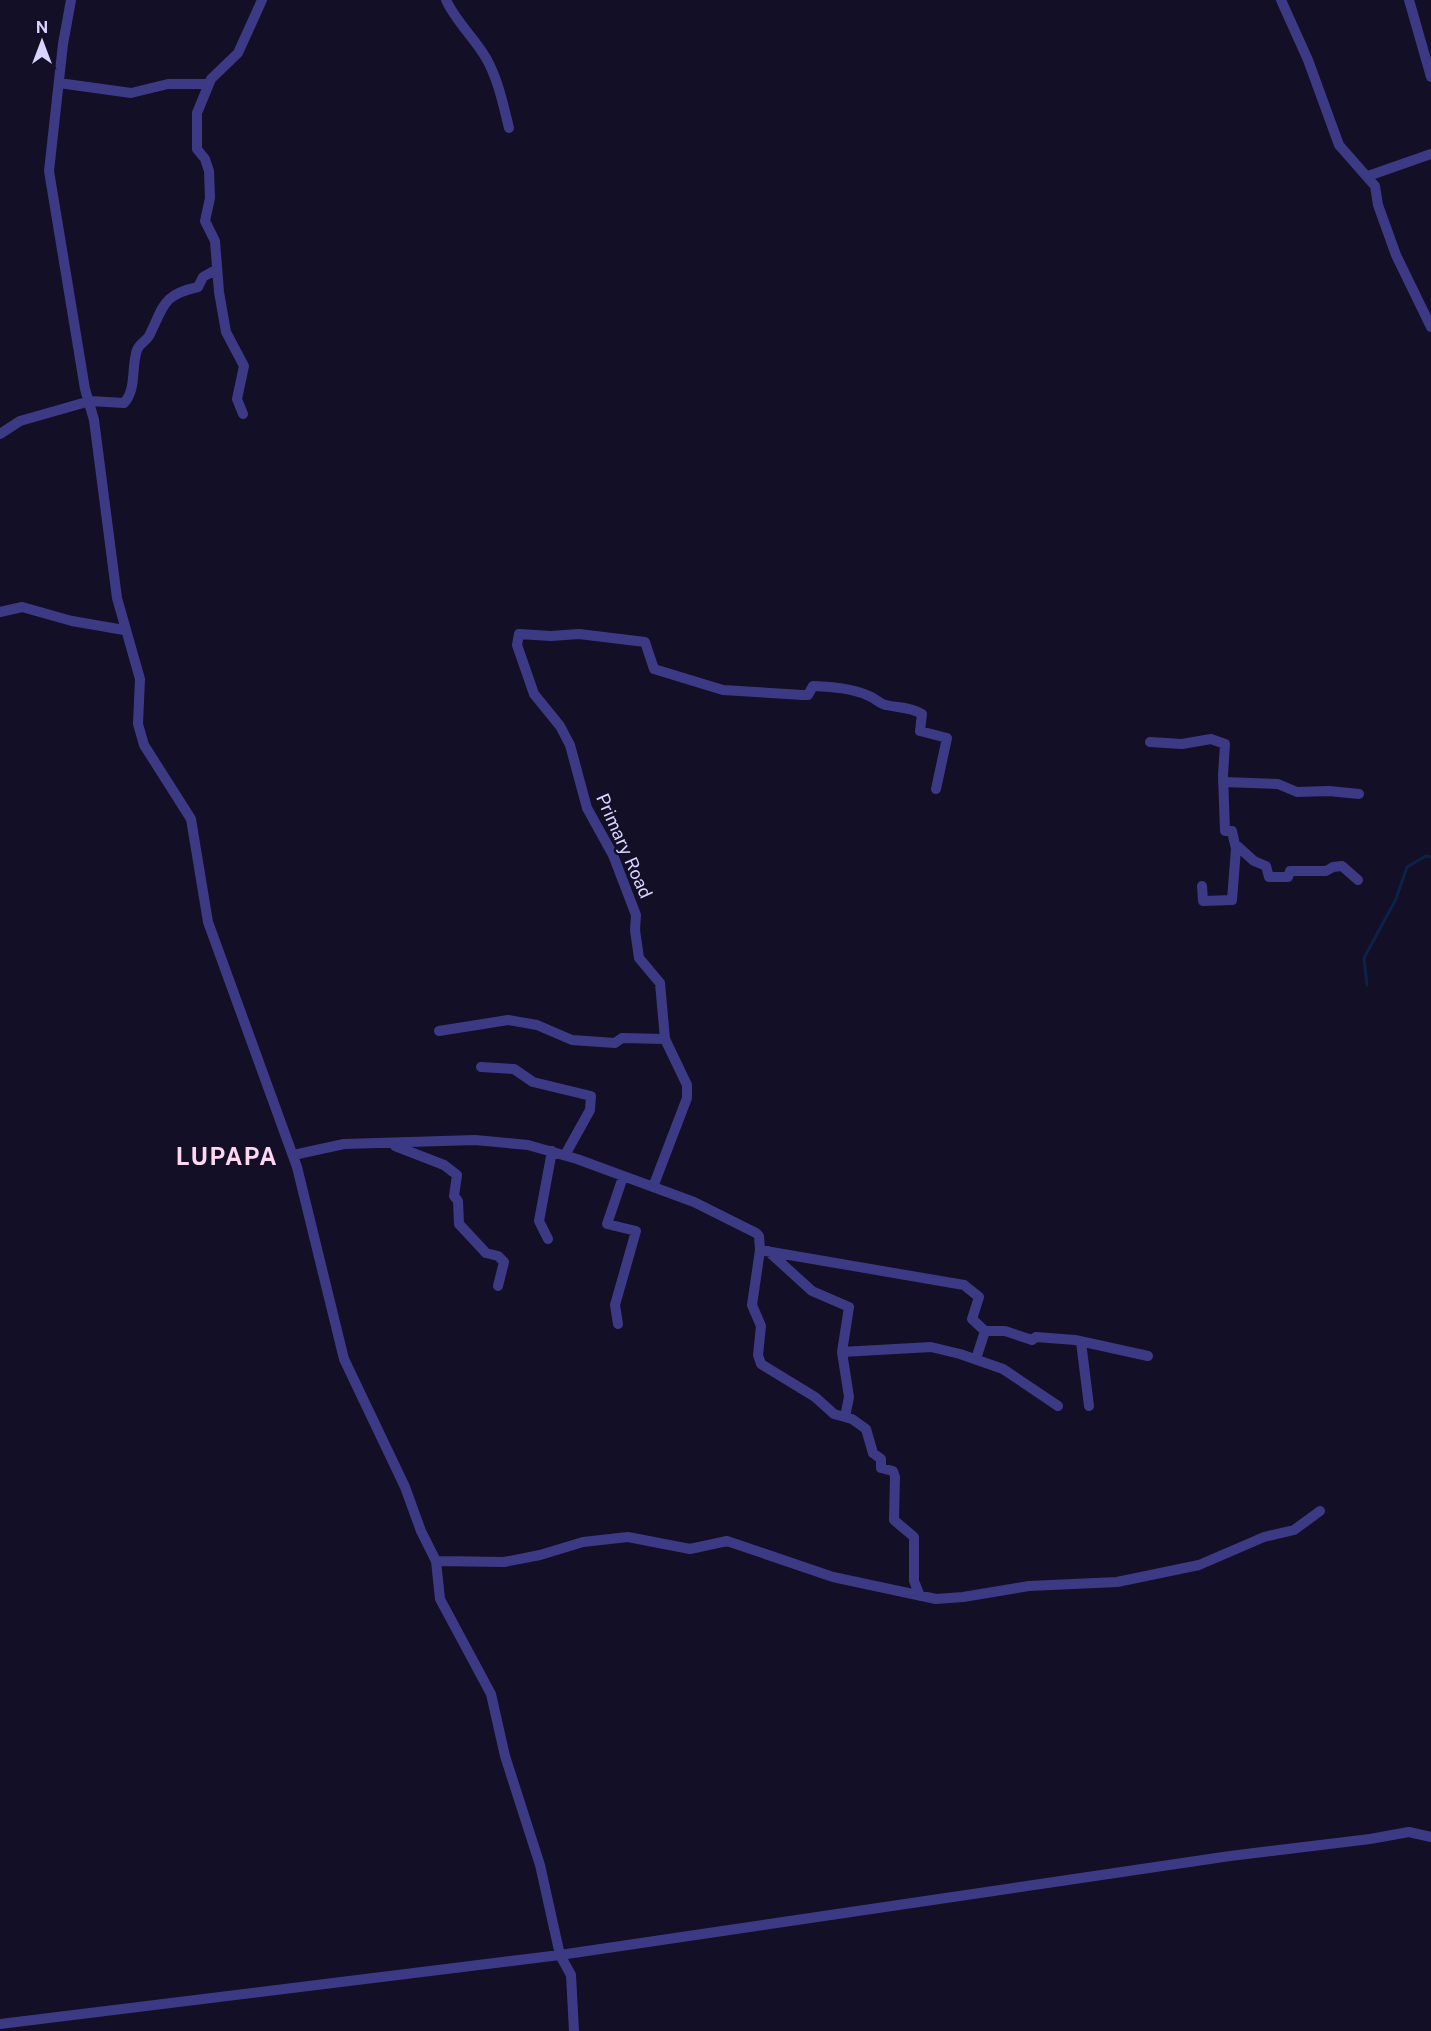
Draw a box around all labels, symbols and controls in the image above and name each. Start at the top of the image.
north arrow [12,12,72,72]
text: N [36,18,48,37]
street label: Primary Road [592,790,657,901]
district label: LUPAPA [176,1142,278,1170]

